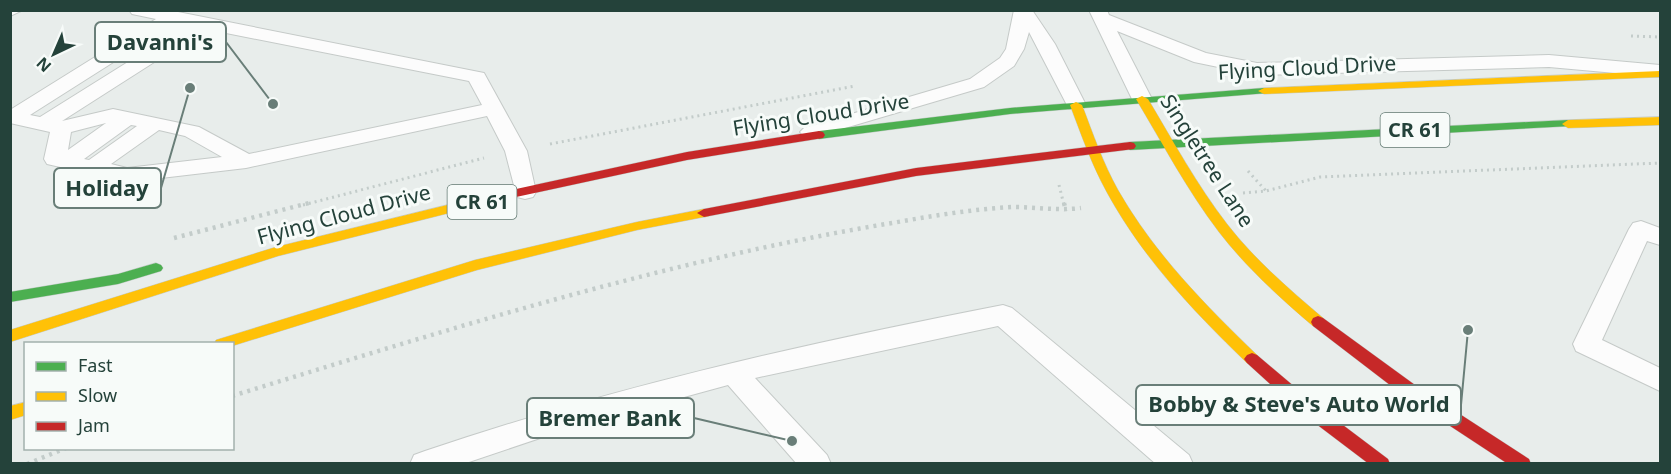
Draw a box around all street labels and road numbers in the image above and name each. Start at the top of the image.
street label: Flying Cloud Drive [1217,48,1397,86]
street label: Flying Cloud Drive [731,86,911,142]
street label: Singletree Lane [1155,89,1261,232]
road number: CR 61 [1380,113,1450,147]
street label: Flying Cloud Drive [254,177,434,251]
road number: CR 61 [448,185,516,219]

